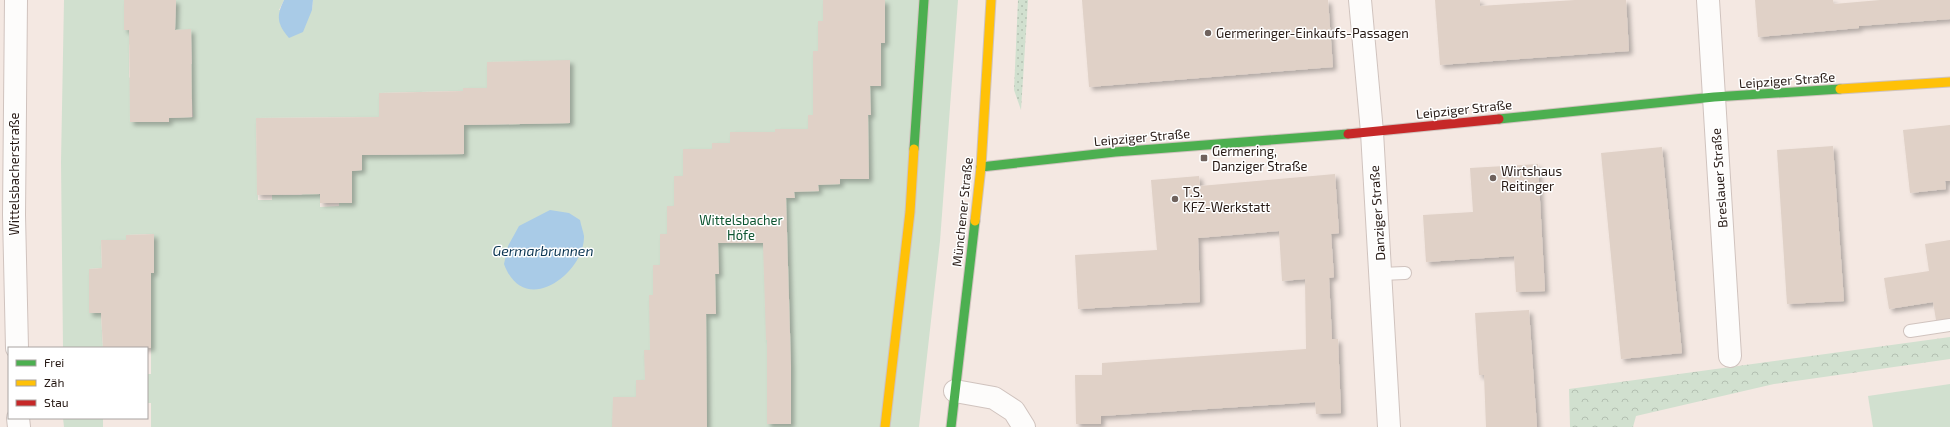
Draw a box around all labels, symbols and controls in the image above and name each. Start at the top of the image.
place label: Germeringer-Einkaufs-Passagen [1216,25,1409,41]
marker: Germeringer-Einkaufs-Passagen [1203,28,1213,38]
street label: Leipziger Straße [1738,69,1836,91]
street label: Leipziger Straße [1415,96,1513,122]
street label: Wittelsbacherstraße [6,112,22,236]
street label: Leipziger Straße [1093,125,1191,149]
street label: Breslauer Straße [1708,127,1730,229]
place label: Germering, Danziger Straße [1212,143,1307,174]
marker: Germering, Danziger Straße [1199,153,1209,163]
street label: Münchener Straße [948,156,976,267]
place label: Wirtshaus Reitinger [1501,163,1562,194]
street label: Danziger Straße [1366,165,1388,261]
marker: Wirtshaus Reitinger [1488,173,1498,183]
place label: T.S. KFZ-Werkstatt [1183,184,1270,215]
marker: T.S. KFZ-Werkstatt [1170,194,1180,204]
park label: Wittelsbacher Höfe [699,212,783,243]
water label: Germarbrunnen [493,242,593,259]
legend [8,347,148,419]
text: Frei [44,355,64,369]
text: Zäh [44,375,64,389]
text: Stau [44,395,69,409]

